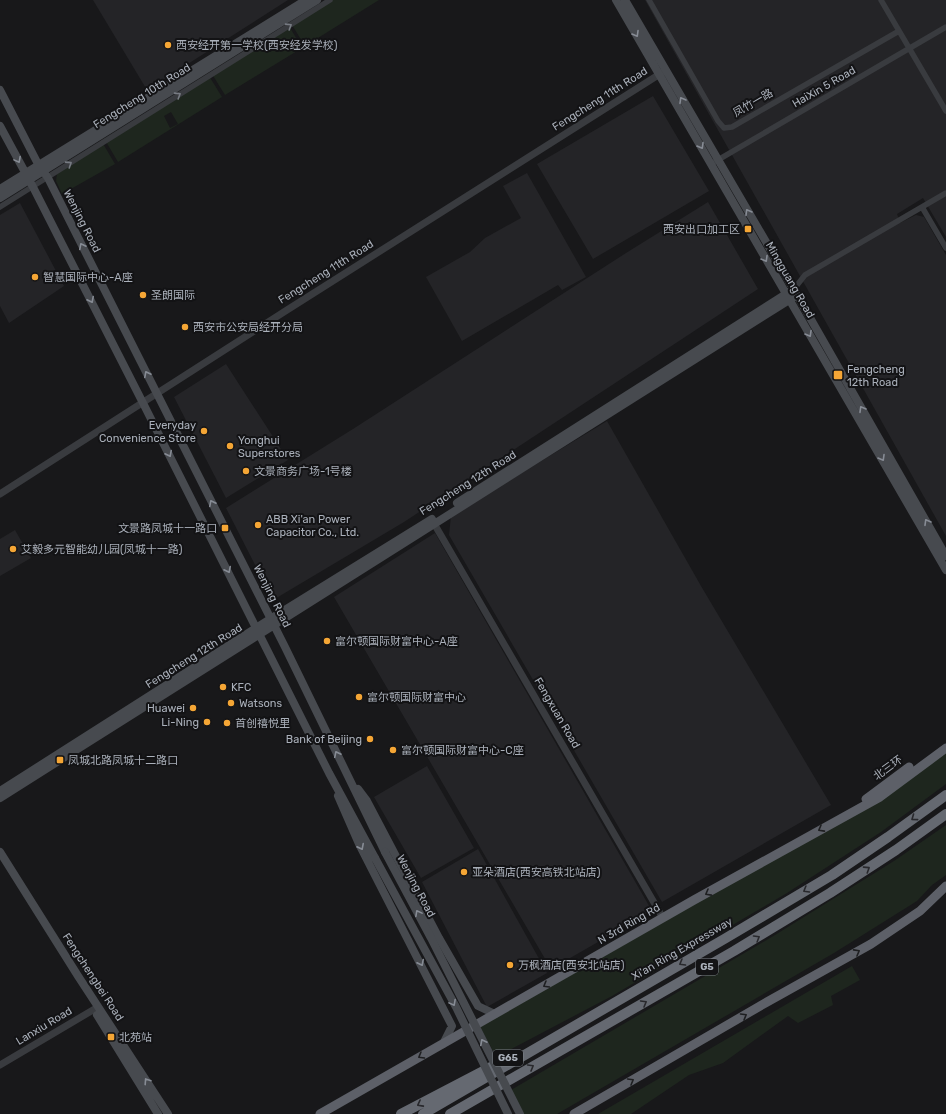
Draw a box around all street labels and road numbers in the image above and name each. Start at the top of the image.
street label: Fengcheng 10th Road [91,61,193,131]
street label: Fengcheng 11th Road [550,64,650,134]
street label: HaiXin 5 Road [790,64,858,110]
street label: 凤竹一路 [731,86,775,120]
street label: Wenjing Road [61,187,103,255]
street label: Fengcheng 11th Road [276,237,376,307]
street label: Mingguang Road [763,240,817,320]
street label: Fengcheng 12th Road [417,448,519,518]
street label: Wenjing Road [251,562,293,630]
street label: Fengcheng 12th Road [143,621,245,691]
street label: Fengxuan Road [531,675,583,751]
street label: 北三环 [871,753,905,783]
street label: Wenjing Road [394,853,438,919]
street label: N 3rd Ring Rd [596,901,662,947]
street label: Xi'an Ring Expressway [629,915,735,983]
street label: Fengchengbei Road [60,931,126,1023]
road number: G5 [696,959,718,975]
street label: Lanxiu Road [14,1004,74,1048]
road number: G65 [493,1050,523,1066]

